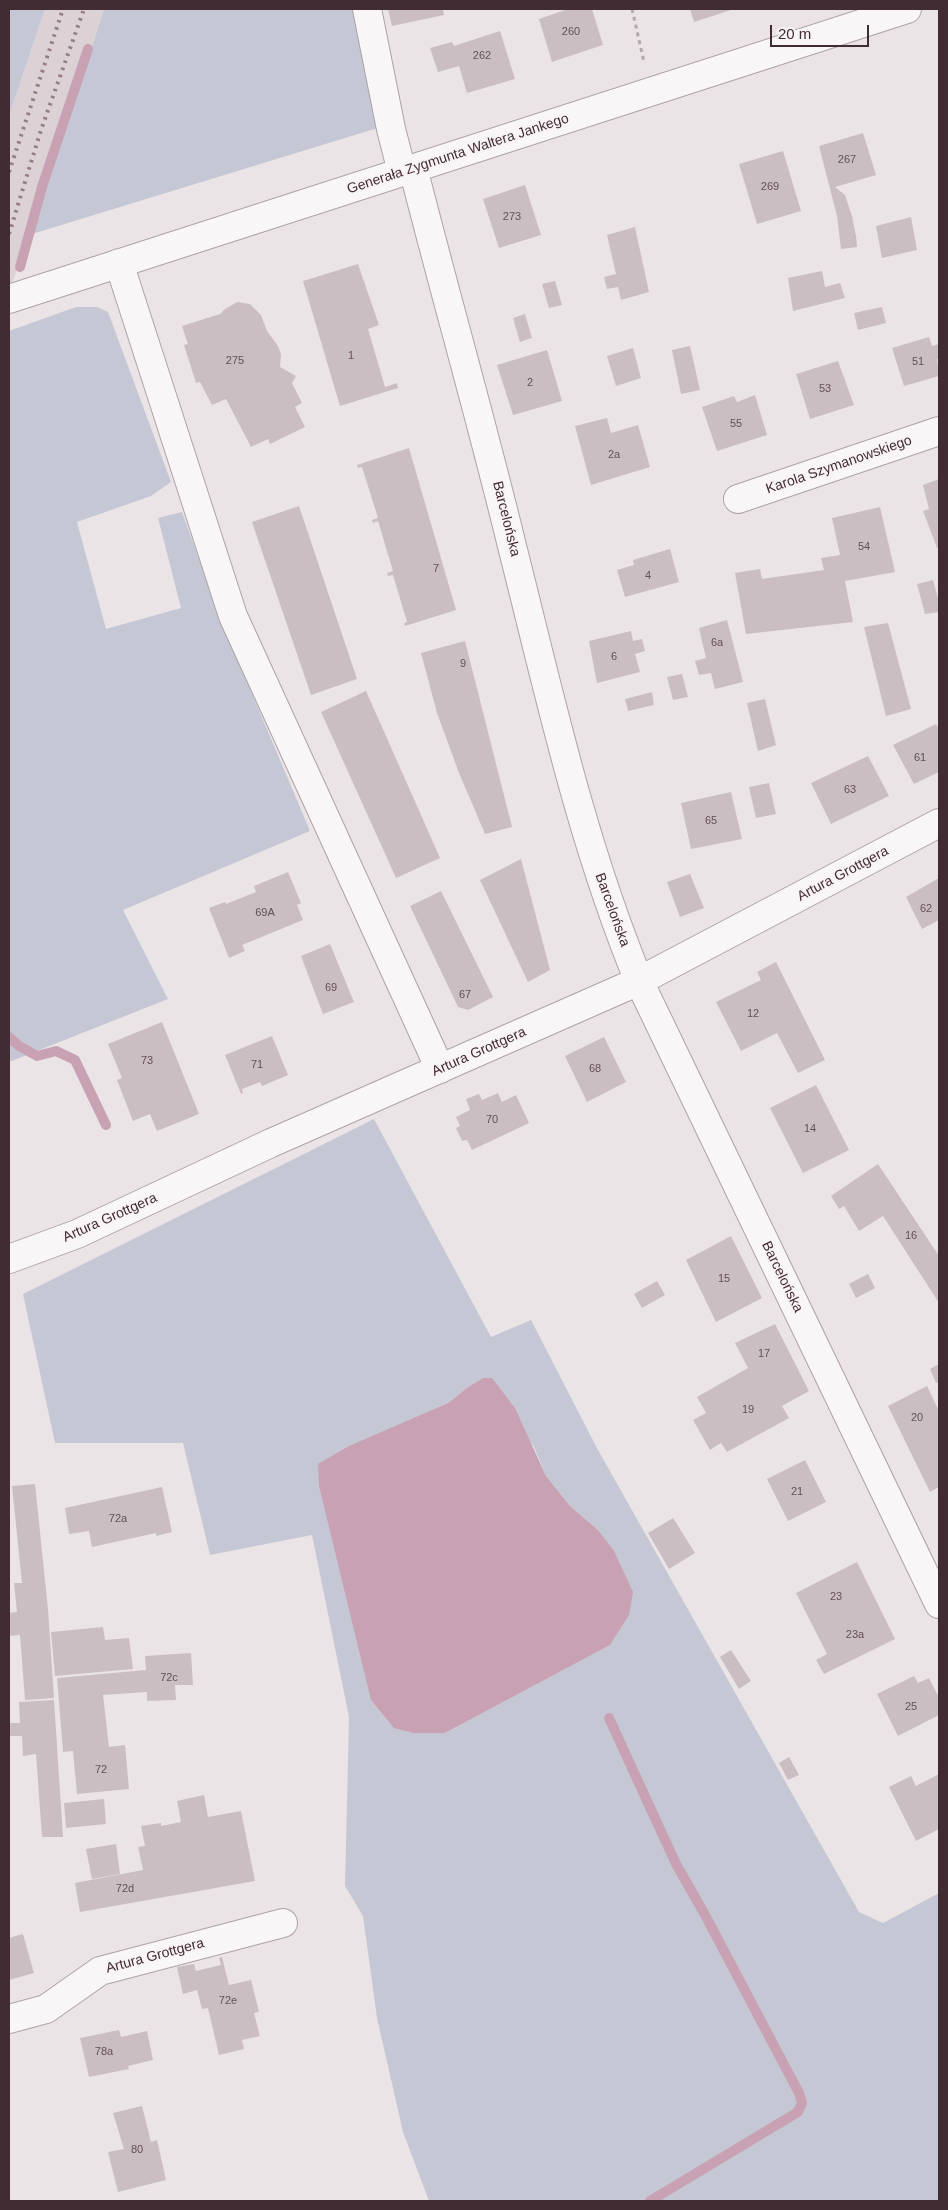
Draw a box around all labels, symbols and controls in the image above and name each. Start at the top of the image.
scale bar [773,15,872,47]
house number: 260 [562,25,580,39]
text: 20 m [778,25,811,42]
house number: 262 [473,49,491,63]
street label: Generała Zygmunta Waltera Jankego [345,110,571,198]
house number: 267 [838,153,856,167]
house number: 269 [761,180,779,194]
house number: 273 [503,210,521,224]
house number: 1 [348,349,354,363]
house number: 275 [226,354,244,368]
house number: 51 [912,355,924,369]
house number: 2 [527,376,533,390]
house number: 53 [819,382,831,396]
house number: 55 [730,417,742,431]
street label: Karola Szymanowskiego [764,432,914,498]
house number: 2a [608,448,620,462]
street label: Barcelońska [489,480,523,558]
house number: 54 [858,540,870,554]
house number: 7 [433,562,439,576]
house number: 4 [645,569,651,583]
house number: 6a [711,636,723,650]
house number: 6 [611,650,617,664]
house number: 9 [460,657,466,671]
house number: 61 [914,751,926,765]
house number: 63 [844,783,856,797]
house number: 65 [705,814,717,828]
street label: Artura Grottgera [794,843,892,905]
street label: Barcelońska [591,871,633,949]
house number: 62 [920,902,932,916]
house number: 69A [255,906,275,920]
house number: 69 [325,981,337,995]
house number: 67 [459,988,471,1002]
house number: 12 [747,1007,759,1021]
street label: Artura Grottgera [429,1024,529,1080]
house number: 73 [141,1054,153,1068]
house number: 71 [251,1058,263,1072]
house number: 68 [589,1062,601,1076]
house number: 70 [486,1113,498,1127]
house number: 14 [804,1122,816,1136]
street label: Artura Grottgera [60,1190,160,1246]
house number: 16 [905,1229,917,1243]
street label: Barcelońska [758,1239,806,1315]
house number: 15 [718,1272,730,1286]
house number: 17 [758,1347,770,1361]
house number: 19 [742,1403,754,1417]
house number: 20 [911,1411,923,1425]
house number: 21 [791,1485,803,1499]
house number: 72a [109,1512,127,1526]
house number: 23 [830,1590,842,1604]
house number: 23a [846,1628,864,1642]
house number: 72c [160,1671,178,1685]
house number: 25 [905,1700,917,1714]
house number: 72 [95,1763,107,1777]
house number: 72d [116,1882,134,1896]
street label: Artura Grottgera [104,1935,206,1977]
house number: 72e [219,1994,237,2008]
house number: 78a [95,2045,113,2059]
house number: 80 [131,2143,143,2157]

